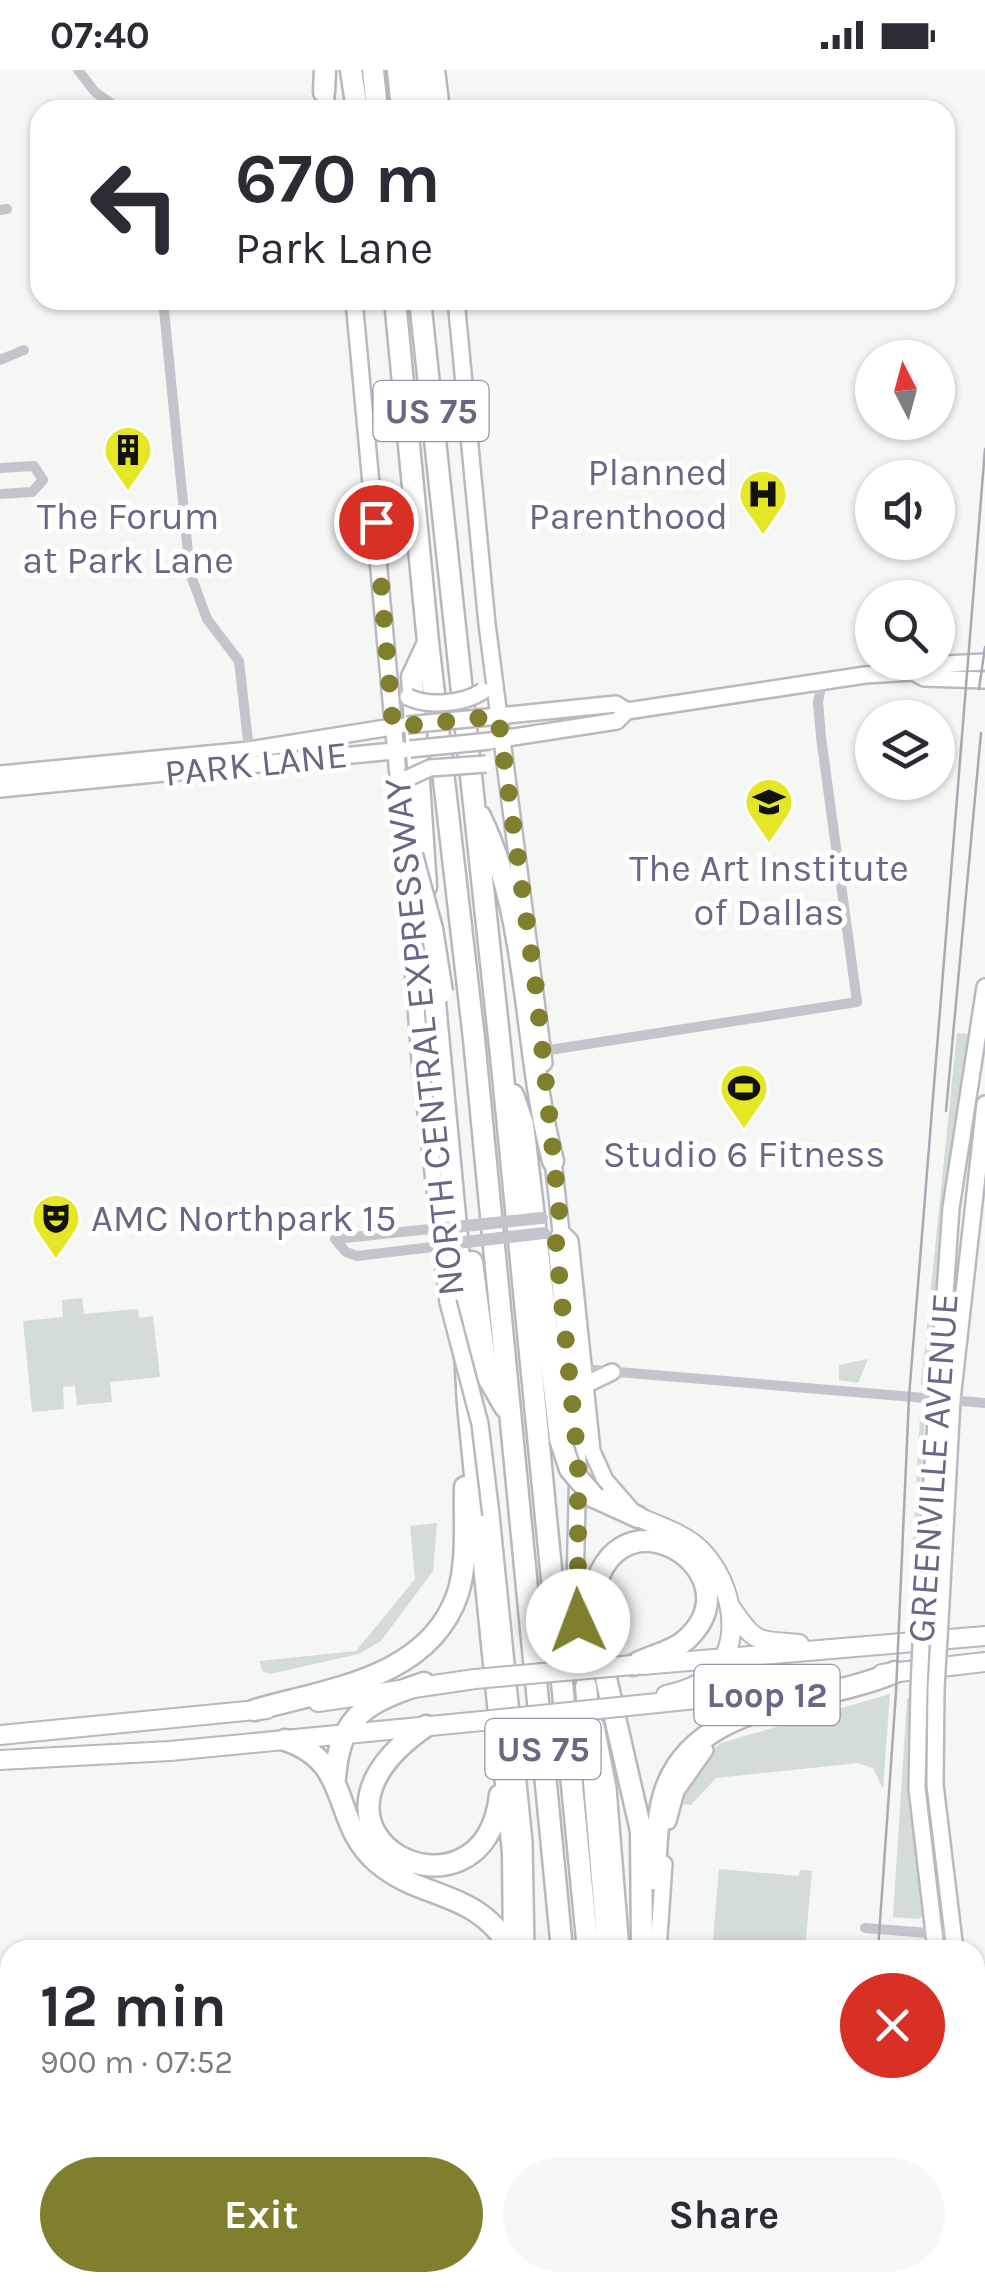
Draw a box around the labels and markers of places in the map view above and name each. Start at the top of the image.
building icon: The Forum at Park Lane [102,424,154,492]
place label: Planned Parenthood [529,450,728,539]
hospital icon: Planned Parenthood [737,468,789,536]
pin [334,480,419,565]
place label: The Forum at Park Lane [22,494,234,583]
school or university icon: The Art Institute of Dallas [743,776,795,844]
place label: The Art Institute of Dallas [629,846,909,935]
sports icon: Studio 6 Fitness [718,1062,770,1130]
place label: Studio 6 Fitness [603,1132,885,1177]
theatre icon: AMC Northpark 15 [30,1192,82,1260]
place label: AMC Northpark 15 [91,1196,396,1241]

